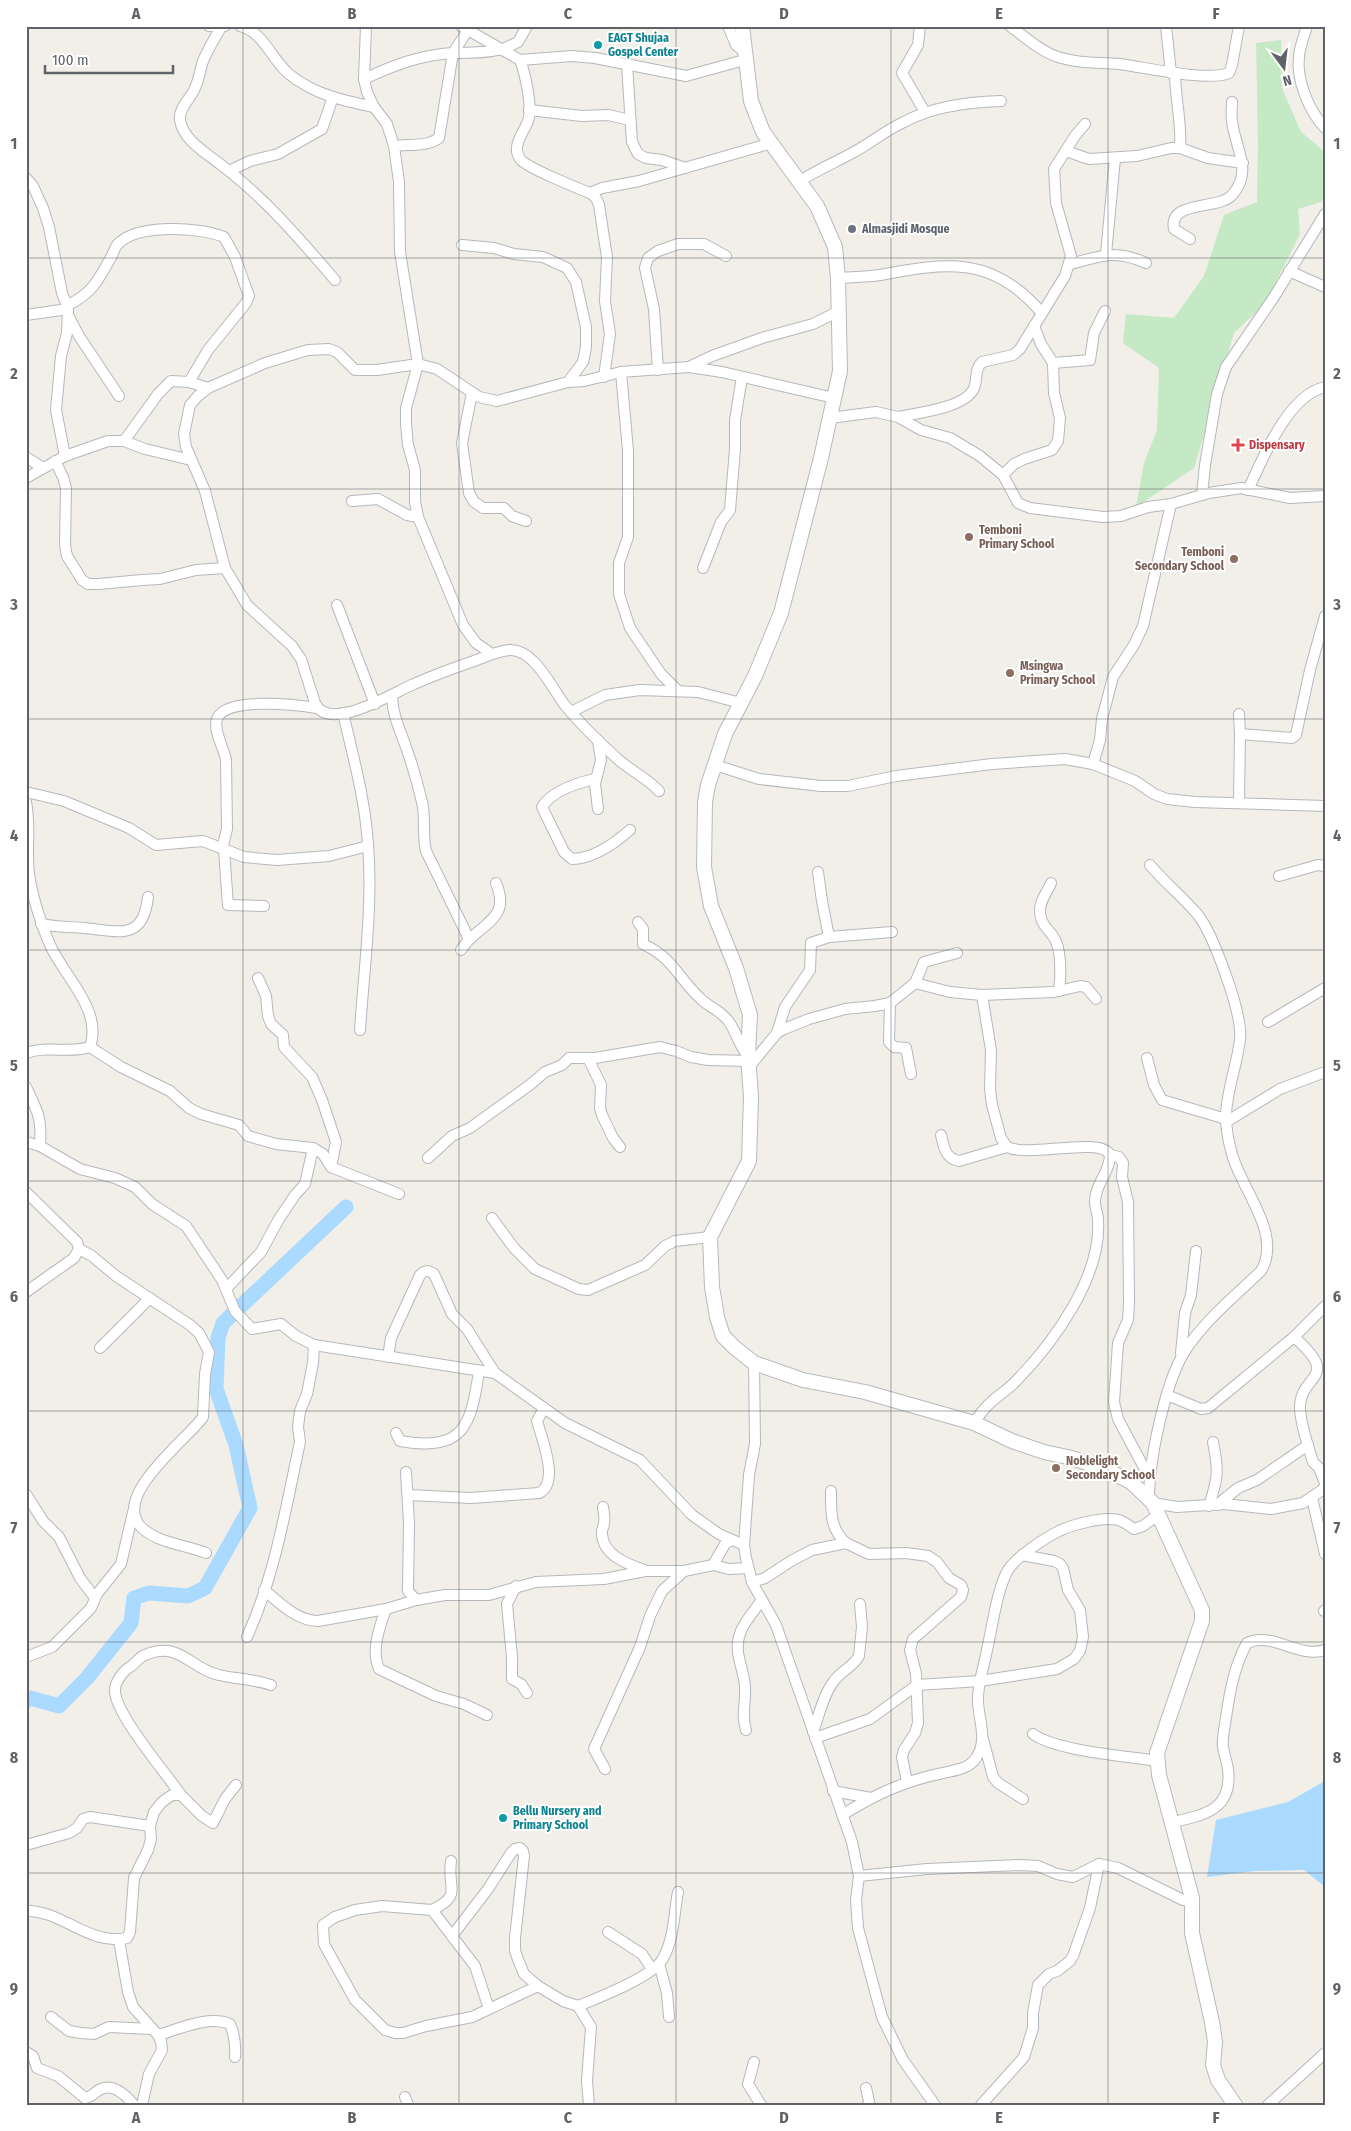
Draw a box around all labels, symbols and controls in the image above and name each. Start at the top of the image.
text: A [131,4,141,23]
text: B [348,4,357,23]
text: C [564,4,573,23]
text: D [779,4,789,23]
text: E [995,4,1003,23]
text: F [1212,4,1220,23]
place label: EAGT Shujaa Gospel Center [608,31,679,59]
marker: EAGT Shujaa Gospel Center [592,39,604,51]
scale bar [45,42,172,74]
north arrow [1258,42,1308,92]
text: 100 m [52,51,89,69]
text: N [1281,71,1293,89]
text: 1 [11,134,17,153]
text: 1 [1334,134,1340,153]
place label: Almasjidi Mosque [861,222,950,236]
marker: Almasjidi Mosque [846,223,858,235]
text: 2 [9,364,18,383]
text: 2 [1332,364,1341,383]
marker: Dispensary [1231,438,1245,452]
place label: Dispensary [1249,438,1305,452]
place label: Temboni Primary School [979,523,1055,551]
marker: Temboni Primary School [963,531,975,543]
place label: Temboni Secondary School [1135,545,1225,573]
marker: Temboni Secondary School [1228,553,1240,565]
text: 3 [9,595,18,614]
text: 3 [1332,595,1341,614]
place label: Msingwa Primary School [1020,659,1096,687]
marker: Msingwa Primary School [1004,667,1016,679]
text: 4 [10,826,18,845]
text: 4 [1333,826,1341,845]
text: 5 [10,1056,18,1075]
text: 5 [1333,1056,1341,1075]
text: 6 [10,1287,18,1306]
text: 6 [1333,1287,1341,1306]
place label: Noblelight Secondary School [1066,1454,1156,1482]
marker: Noblelight Secondary School [1050,1462,1062,1474]
text: 7 [11,1518,18,1537]
text: 7 [1334,1518,1341,1537]
text: 8 [10,1748,19,1767]
text: 8 [1333,1748,1342,1767]
place label: Bellu Nursery and Primary School [513,1804,602,1832]
marker: Bellu Nursery and Primary School [497,1812,509,1824]
text: 9 [10,1979,18,1998]
text: 9 [1333,1979,1341,1998]
text: A [131,2108,141,2127]
text: B [348,2108,357,2127]
text: C [564,2108,573,2127]
text: D [779,2108,789,2127]
text: E [995,2108,1003,2127]
text: F [1212,2108,1220,2127]

